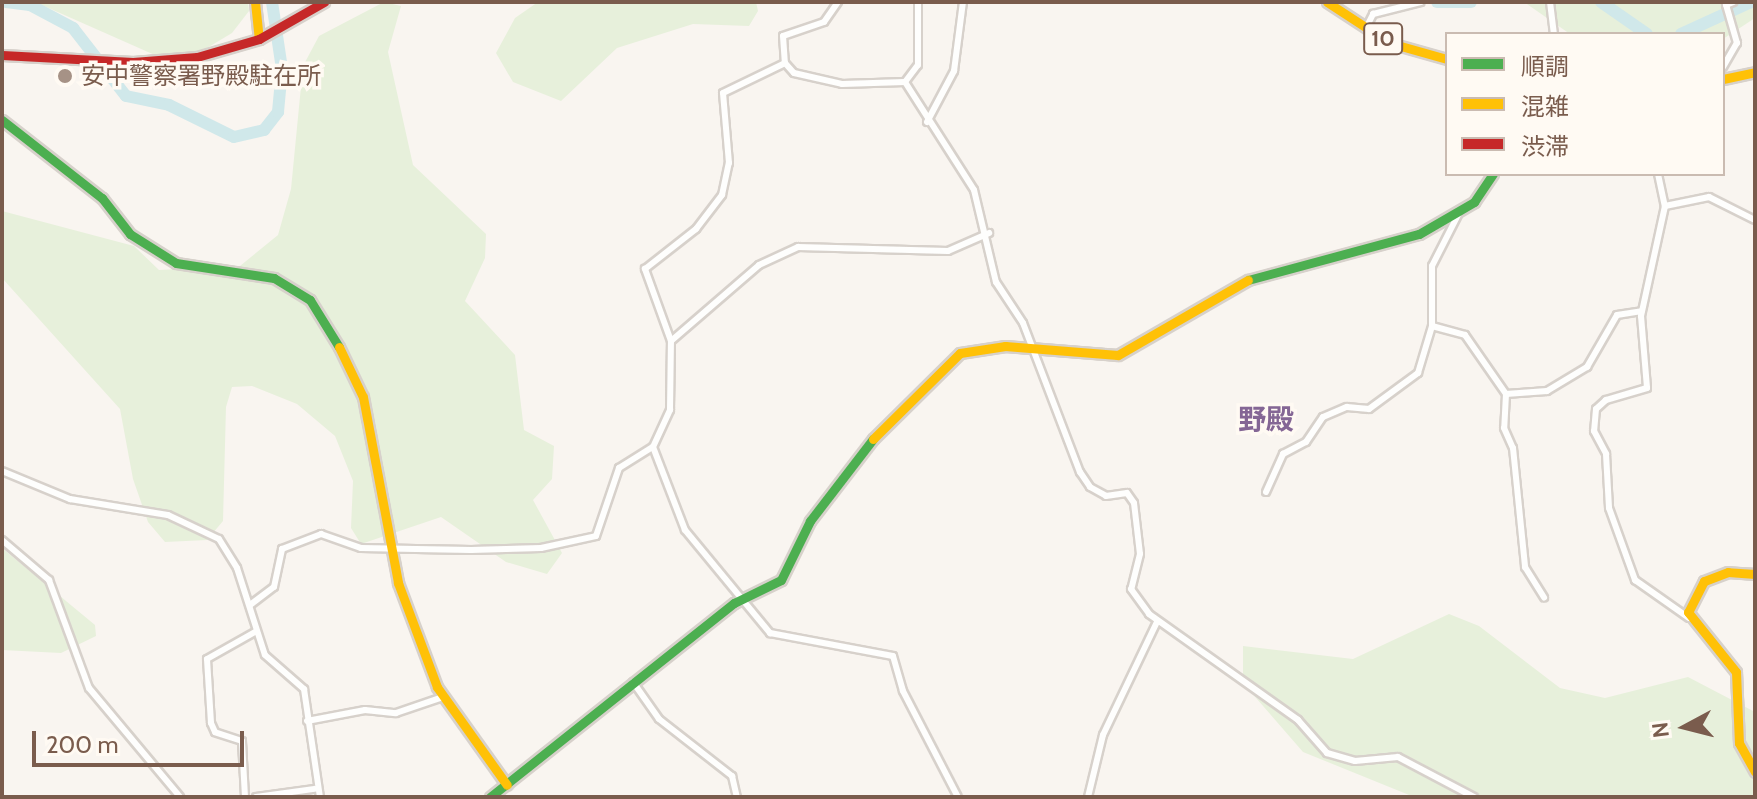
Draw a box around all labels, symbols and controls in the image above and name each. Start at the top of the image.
road number: 10 [1363,21,1403,57]
legend [1445,32,1725,176]
text: 順調 [1521,52,1569,81]
place label: 安中警察署野殿駐在所 [81,62,321,90]
marker: 安中警察署野殿駐在所 [56,67,74,85]
text: 混雑 [1521,92,1569,121]
text: 渋滞 [1521,132,1569,161]
district label: 野殿 [1238,402,1294,436]
north arrow [1645,687,1725,767]
scale bar [36,715,248,765]
text: N [1646,721,1675,739]
text: 200 m [46,730,119,759]

